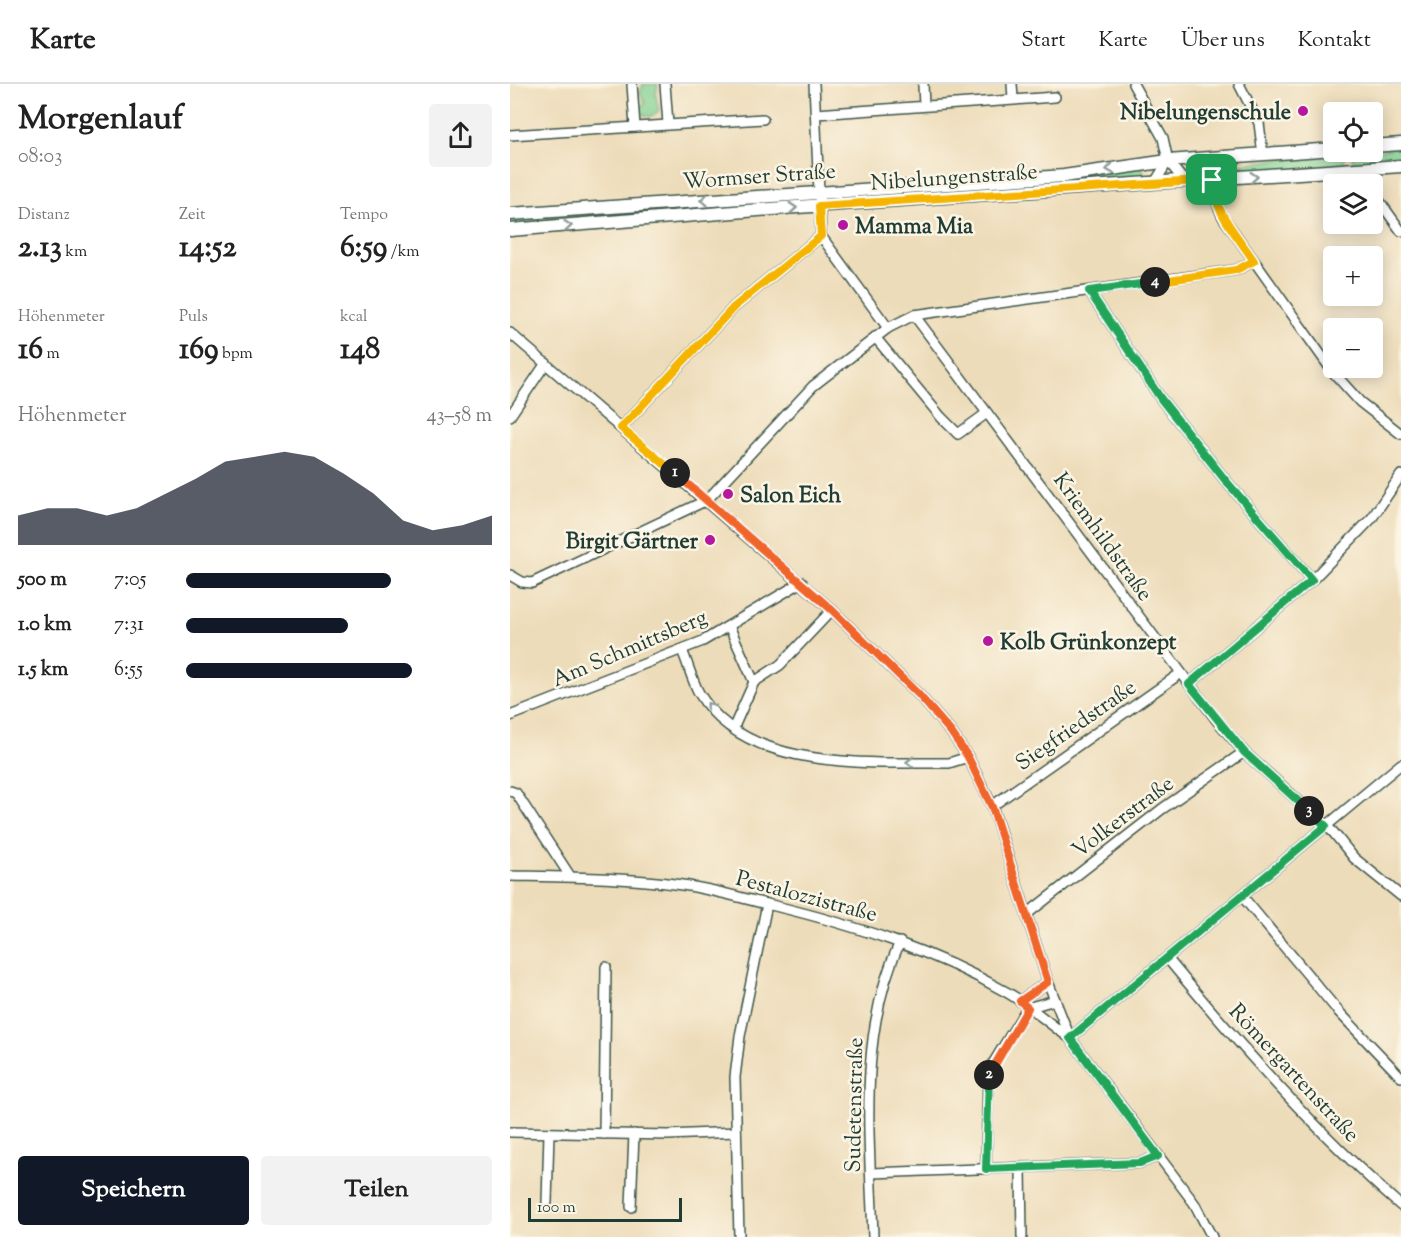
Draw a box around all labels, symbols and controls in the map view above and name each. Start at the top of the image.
text: Karte [30,21,96,61]
text: Start [1021,26,1065,56]
text: Karte [1098,26,1148,56]
text: Über uns [1181,26,1265,56]
text: Kontakt [1298,26,1371,56]
text: Morgenlauf [18,96,183,144]
place label: Nibelungenschule [1120,98,1291,130]
map controls [1323,102,1383,378]
button: locate [1323,102,1383,162]
button: share [429,104,492,167]
marker: Nibelungenschule [1296,104,1310,118]
text: 08:03 [18,143,62,172]
pin [1186,154,1237,205]
street label: Wormser Straße [682,157,837,199]
street label: Nibelungenstraße [870,157,1039,201]
one-way arrow [1105,163,1115,175]
icon: arrive [1195,163,1228,196]
one-way arrow [1250,170,1259,183]
button: layers [1323,174,1383,234]
one-way arrow [700,193,709,206]
one-way arrow [788,202,798,215]
text: Distanz [18,204,70,227]
text: Zeit [179,204,205,227]
text: Tempo [340,204,388,227]
place label: Mamma Mia [855,212,974,244]
marker: Mamma Mia [836,218,850,232]
one-way arrow [564,220,573,233]
text: 2.13 [18,227,62,270]
text: 14:52 [179,227,236,270]
text: 6:59 [340,227,387,270]
text: km [62,241,87,264]
text: /km [387,241,420,264]
button: + [1323,246,1383,306]
pin: 4 [1140,267,1170,297]
text: 4 [1151,270,1159,293]
text: Höhenmeter [18,306,105,329]
text: Puls [179,306,208,329]
text: kcal [340,306,368,329]
button: − [1323,318,1383,378]
text: 16 [18,329,43,372]
text: 169 [179,329,219,372]
text: 148 [340,329,380,372]
text: m [43,343,60,366]
text: bpm [219,343,253,366]
text: Höhenmeter [18,402,127,431]
text: 43–58 m [426,402,492,431]
pin: 1 [660,458,690,488]
text: 1 [672,461,678,484]
street label: Kriemhildstraße [1044,467,1159,609]
place label: Salon Eich [740,481,841,513]
marker: Salon Eich [721,487,735,501]
place label: Birgit Gärtner [566,527,699,559]
marker: Birgit Gärtner [703,533,717,547]
text: 500 m [18,566,67,595]
text: 7:05 [114,566,146,595]
street label: Am Schmittsberg [548,603,713,697]
text: 1.0 km [18,611,72,640]
text: 7:31 [114,611,144,640]
place label: Kolb Grünkonzept [1000,628,1177,660]
marker: Kolb Grünkonzept [981,634,995,648]
text: 1.5 km [18,656,68,685]
text: 6:55 [114,656,143,685]
street label: Siegfriedstraße [1010,673,1144,780]
one-way arrow [706,702,717,713]
one-way arrow [906,756,915,769]
street label: Volkerstraße [1066,769,1182,867]
pin: 3 [1294,796,1324,826]
text: 3 [1306,799,1312,822]
street label: Pestalozzistraße [732,864,881,932]
street label: Römergartenstraße [1220,997,1366,1151]
street label: Sudetenstraße [839,1037,873,1173]
pin: 2 [974,1060,1004,1090]
text: 2 [985,1063,993,1086]
button: Speichern [18,1156,249,1225]
button: Teilen [261,1156,492,1225]
scale bar [528,1195,682,1222]
text: 100 m [537,1197,576,1220]

